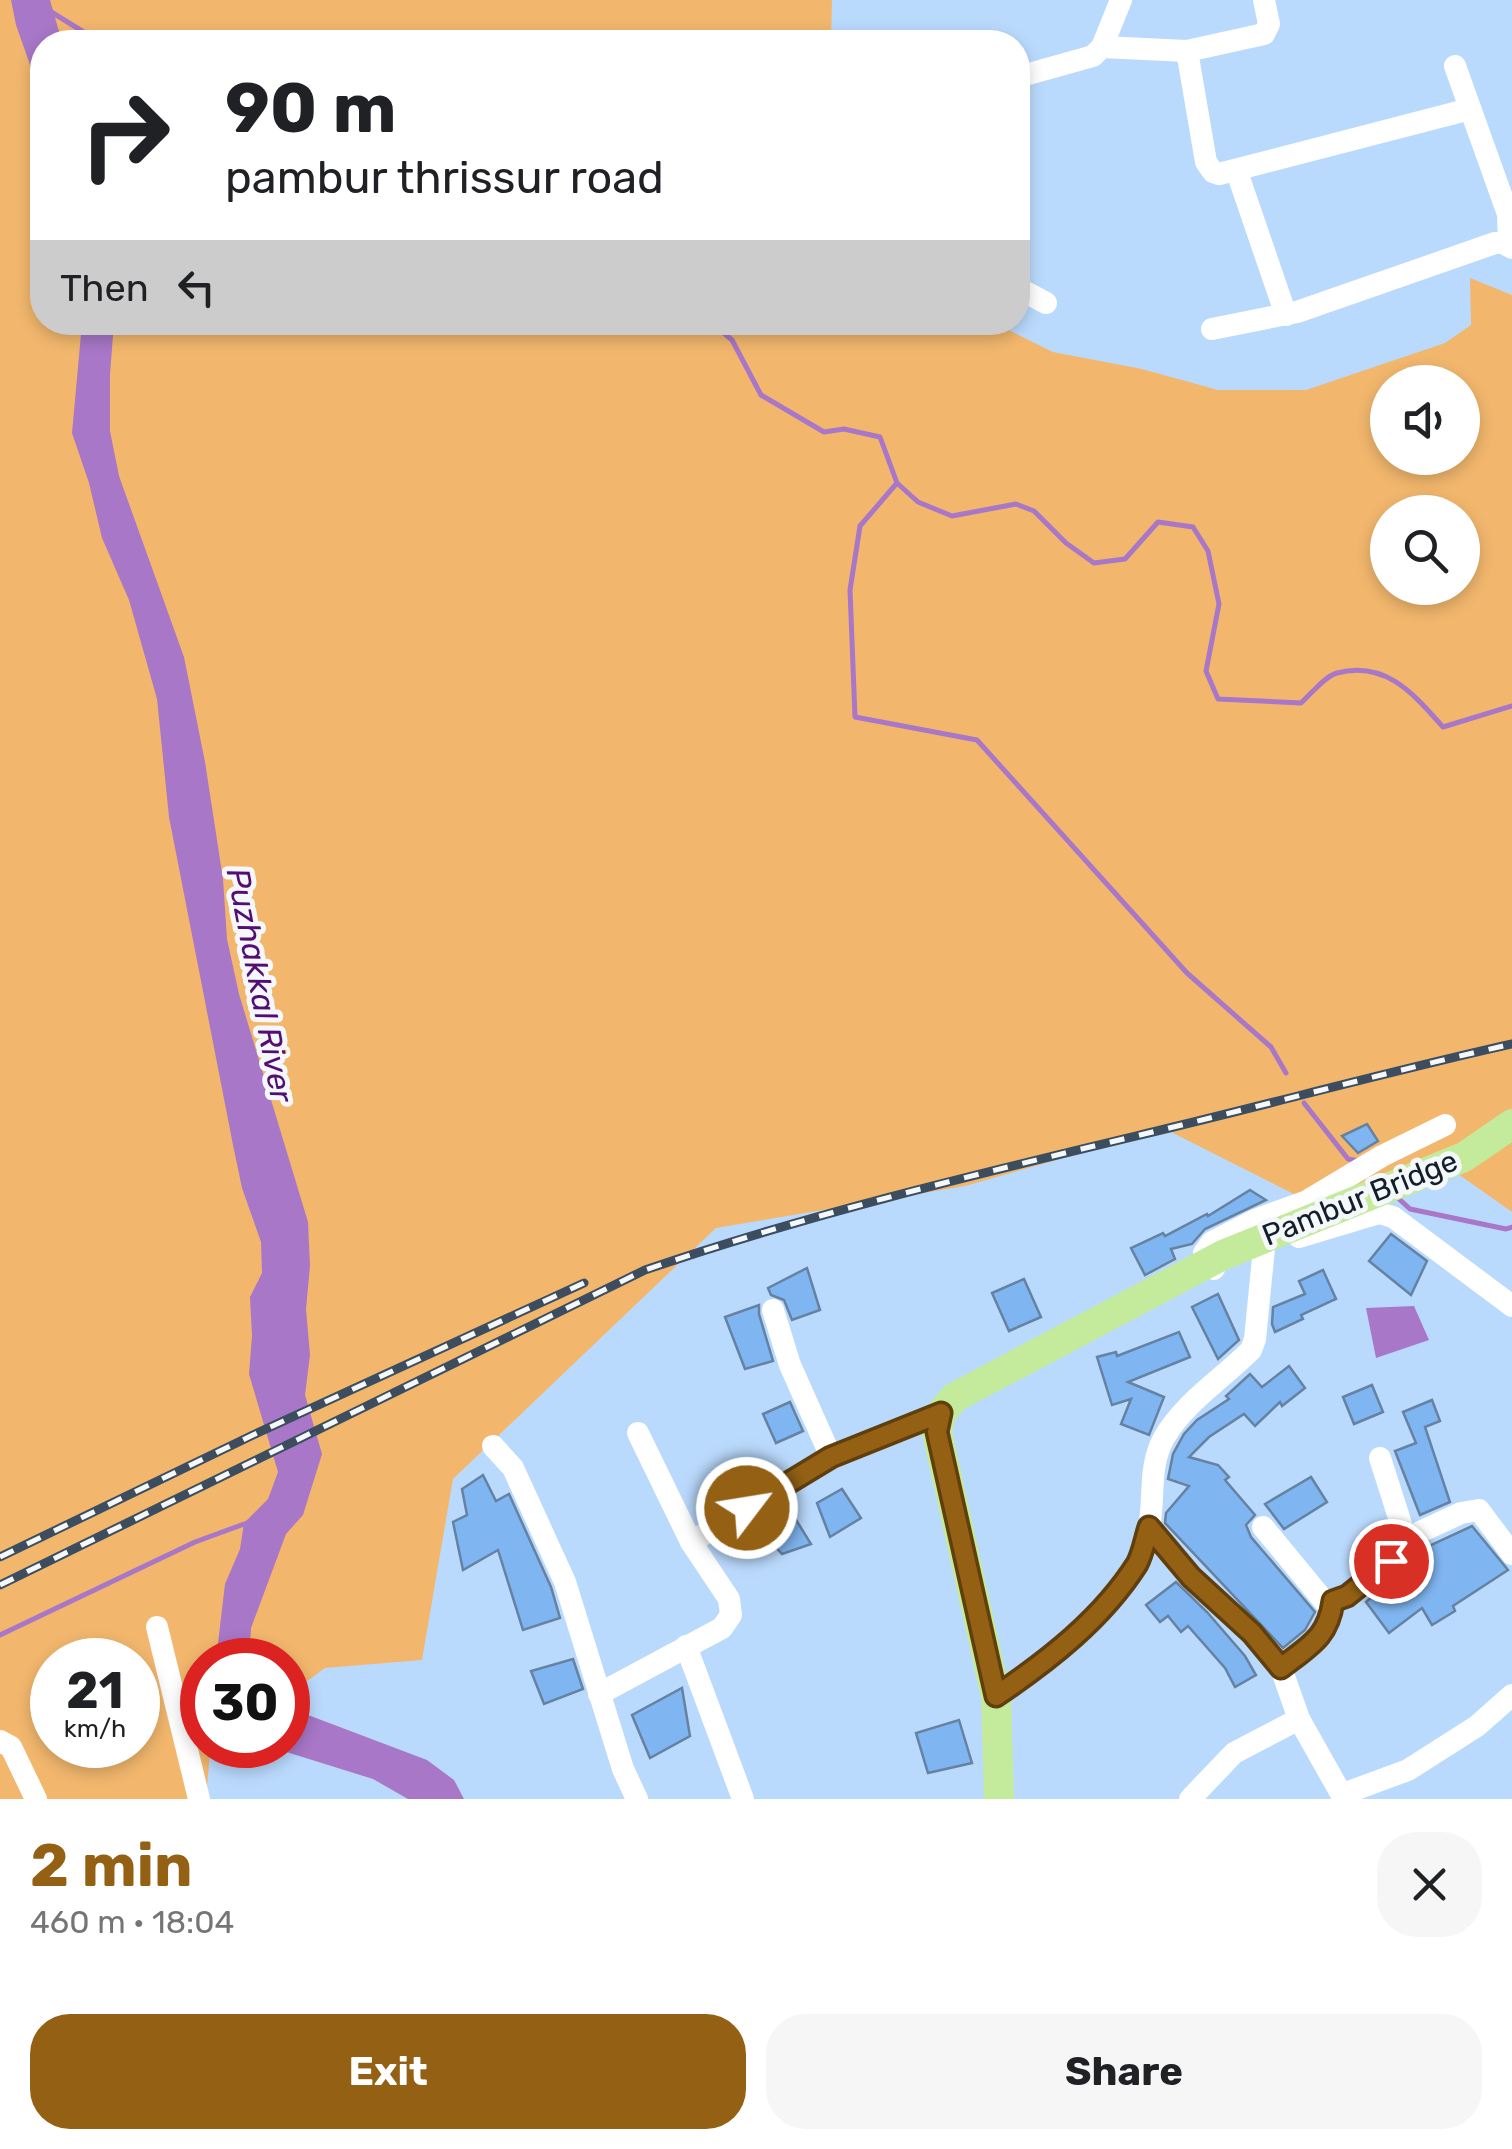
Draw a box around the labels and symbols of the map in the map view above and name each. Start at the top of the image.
water label: Puzhakkal River [219,865,302,1107]
street label: Pambur Bridge [1257,1142,1463,1254]
position arrow [695,1456,799,1560]
pin [1349,1519,1434,1604]
speed limit sign: 30 [180,1638,310,1768]

